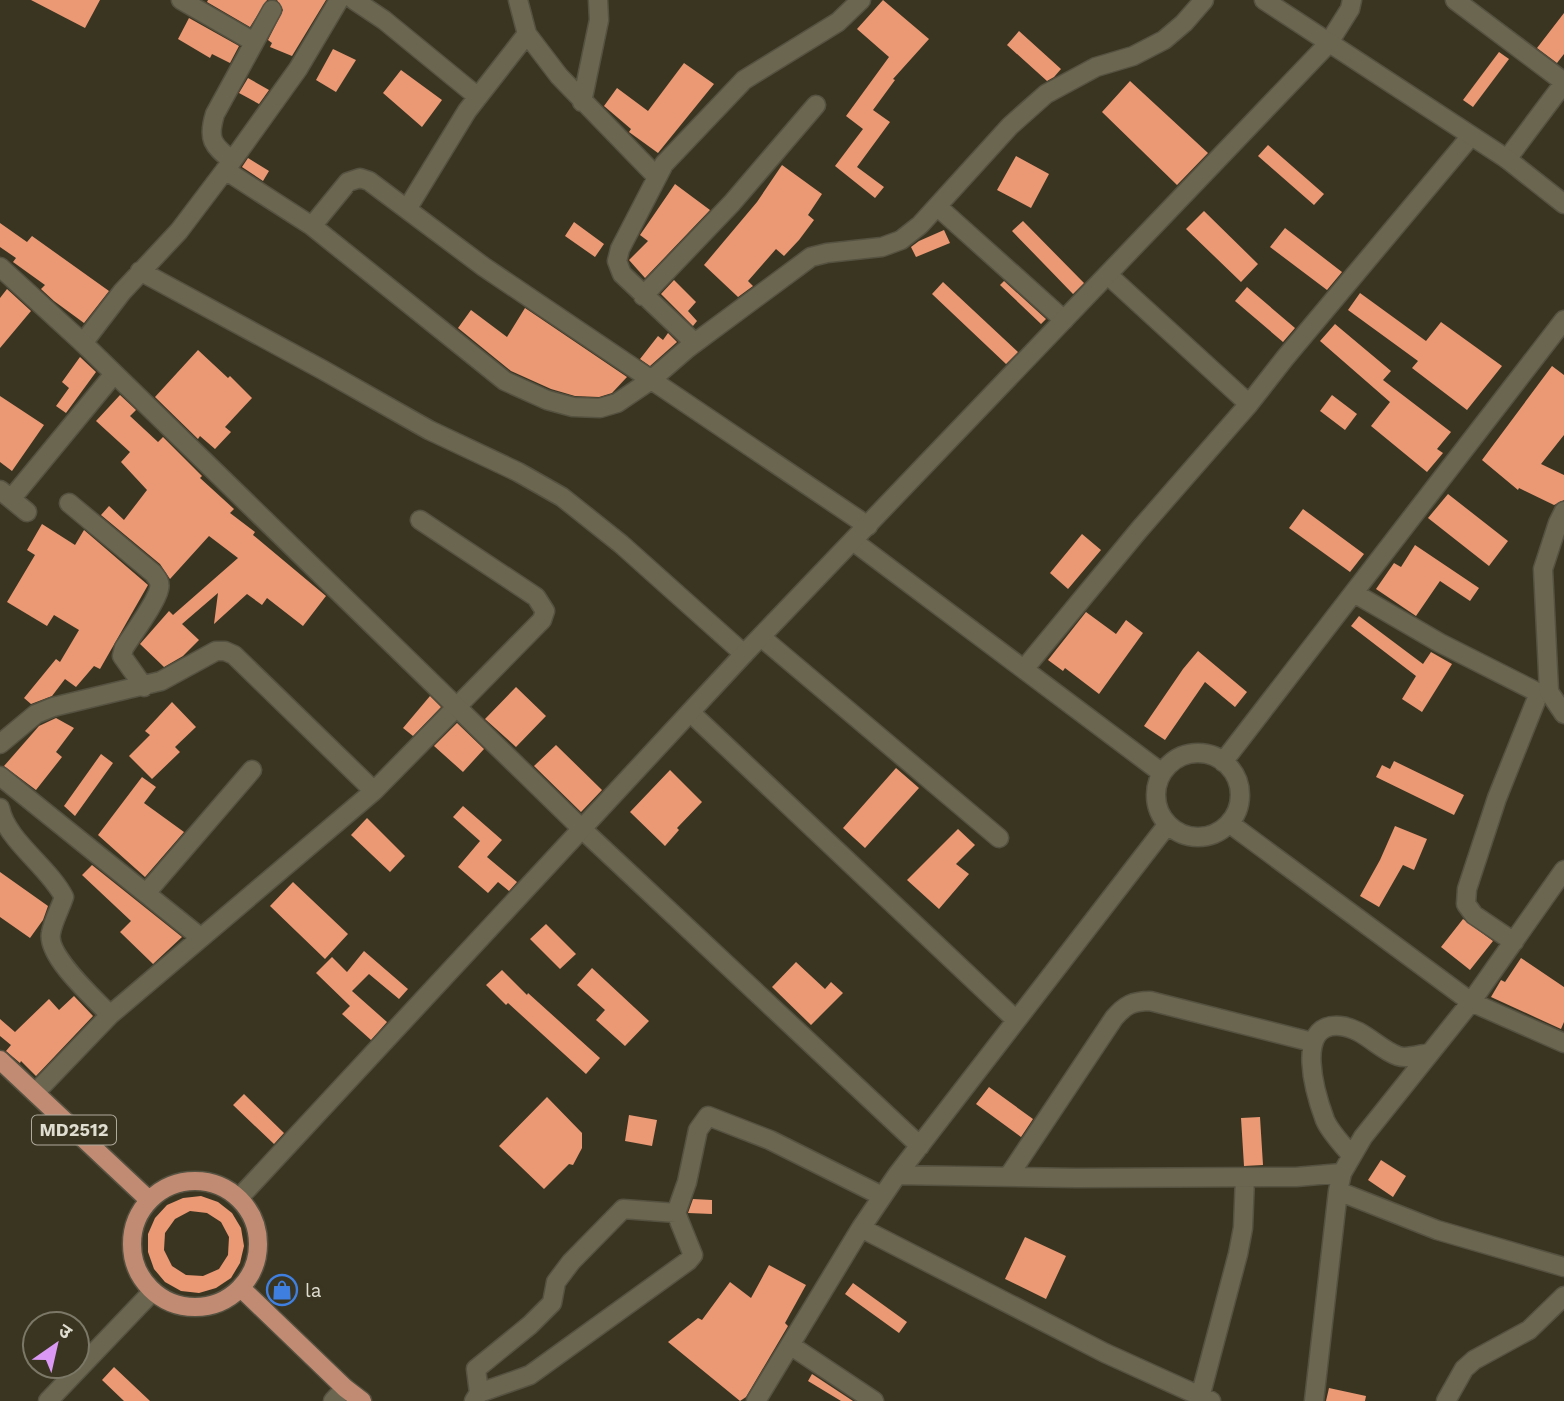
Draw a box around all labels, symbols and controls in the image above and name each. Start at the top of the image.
road number: MD2512 [32,1115,116,1144]
shop icon: la [265,1273,299,1307]
place label: la [305,1279,322,1302]
north arrow [21,1310,91,1380]
text: उ [54,1319,77,1344]

